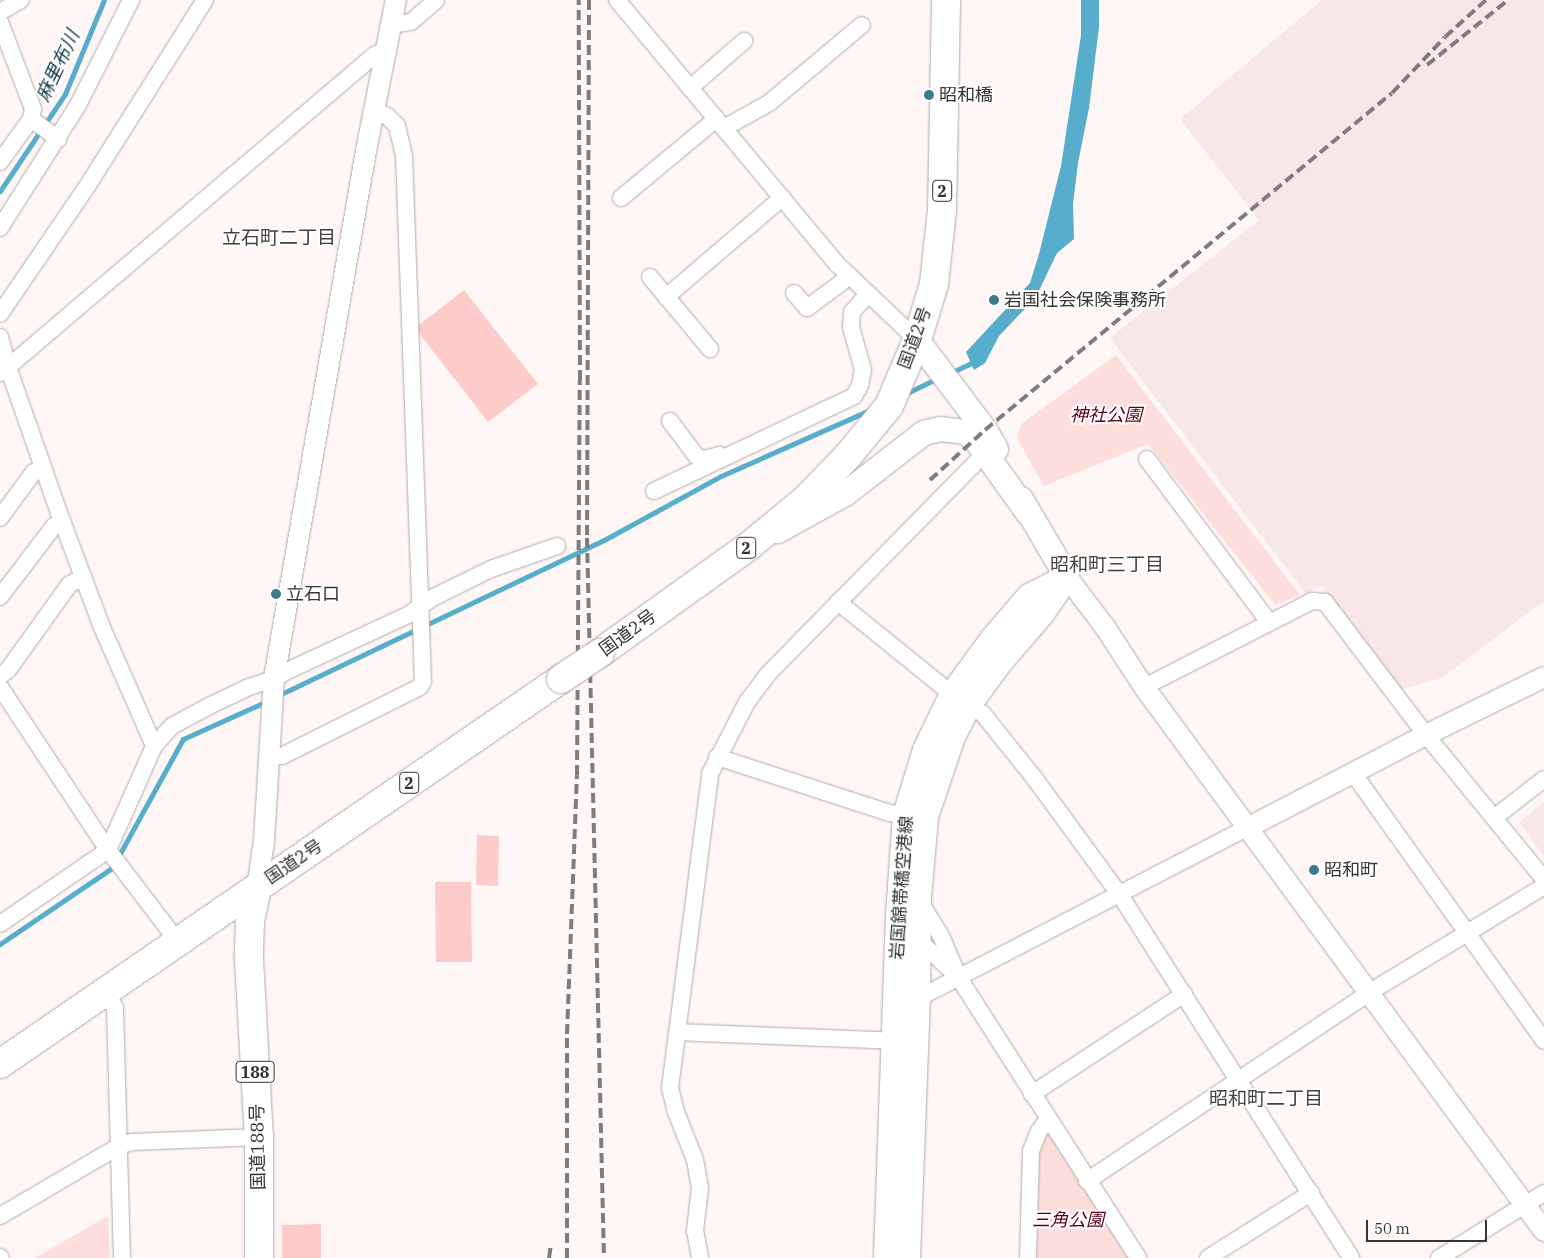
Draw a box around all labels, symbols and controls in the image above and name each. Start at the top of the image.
water label: 麻里布川 [32,27,84,105]
place label: 昭和橋 [939,84,993,106]
marker: 昭和橋 [923,89,935,101]
road number: 2 [932,178,952,205]
district label: 立石町二丁目 [222,227,336,249]
place label: 岩国社会保険事務所 [1004,289,1166,311]
marker: 岩国社会保険事務所 [988,294,1000,306]
street label: 国道2号 [894,304,936,372]
park label: 神社公園 [1070,404,1142,426]
road number: 2 [736,534,756,562]
district label: 昭和町三丁目 [1050,554,1164,576]
place label: 立石口 [286,583,340,605]
marker: 立石口 [270,588,282,600]
street label: 国道2号 [595,605,661,661]
road number: 2 [399,770,419,796]
street label: 岩国錦帯橋空港線 [886,815,918,961]
street label: 国道2号 [261,835,327,889]
place label: 昭和町 [1324,859,1378,881]
marker: 昭和町 [1308,864,1320,876]
road number: 188 [235,1058,275,1086]
district label: 昭和町二丁目 [1209,1088,1323,1110]
street label: 国道188号 [246,1104,270,1190]
park label: 三角公園 [1032,1209,1104,1231]
scale bar [1369,1210,1490,1242]
text: 50 m [1374,1219,1410,1238]

